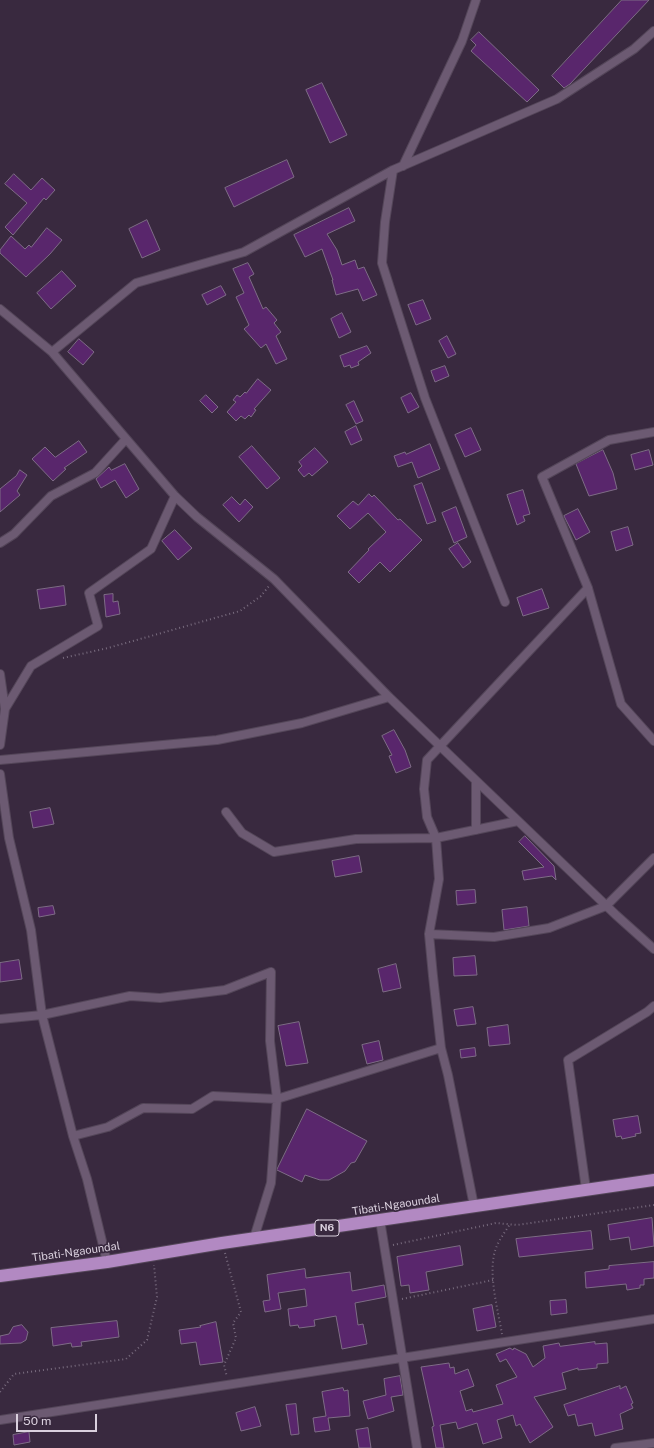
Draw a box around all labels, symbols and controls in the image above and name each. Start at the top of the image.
street label: Tibati-Ngaoundal [351,1192,441,1218]
road number: N6 [315,1220,339,1236]
street label: Tibati-Ngaoundal [31,1239,121,1265]
scale bar [18,1406,99,1432]
text: 50 m [23,1414,51,1428]

